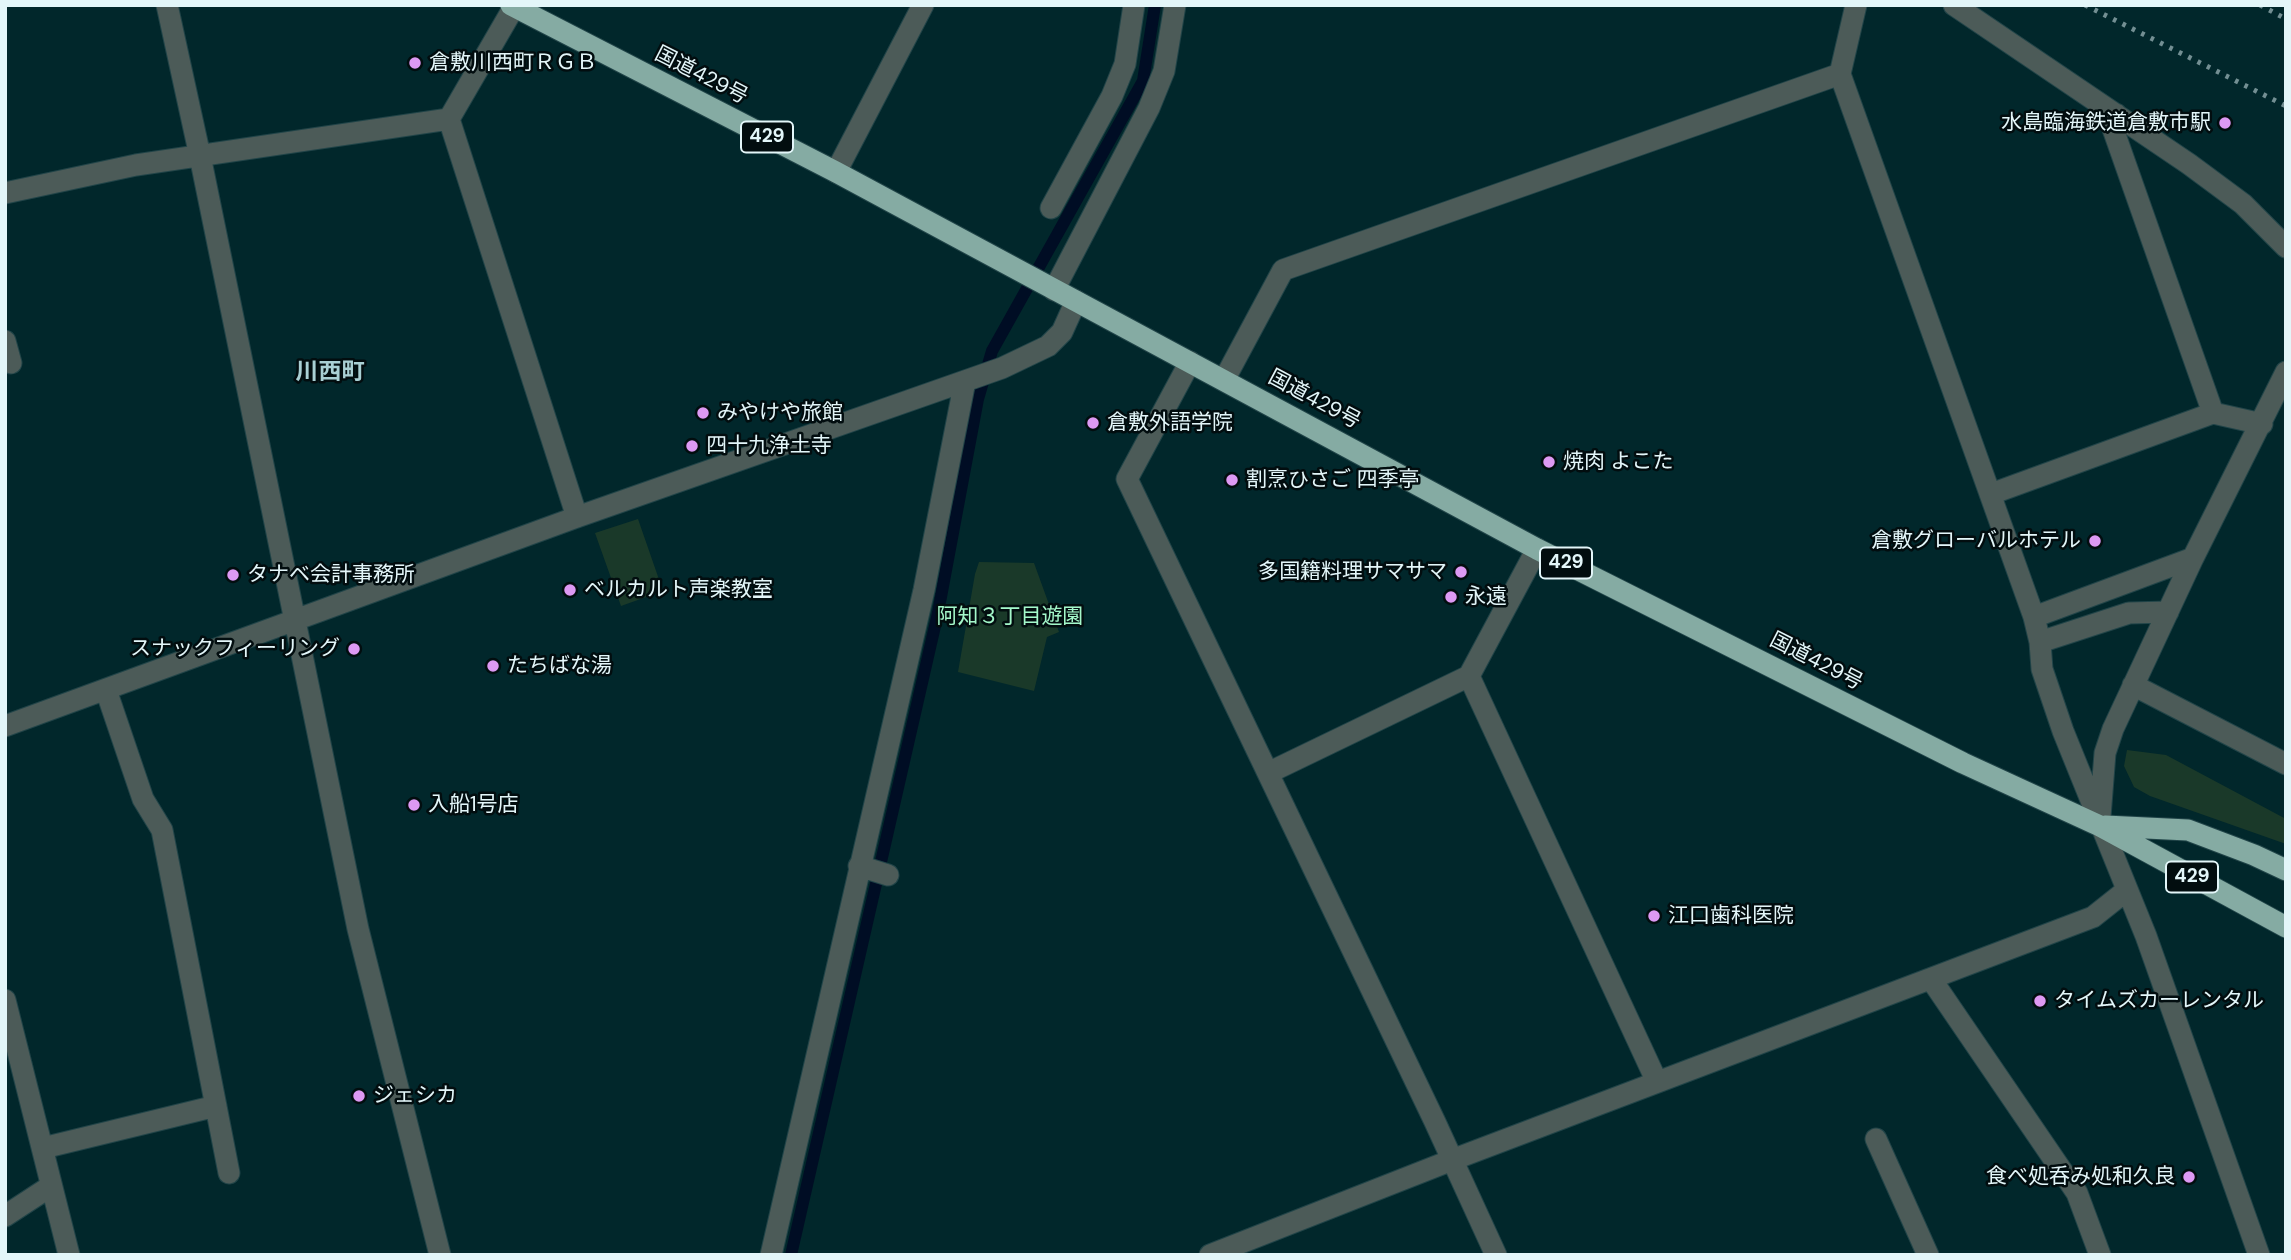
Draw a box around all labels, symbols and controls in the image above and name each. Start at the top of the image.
street label: 国道429号 [650,42,752,110]
place label: 倉敷川西町ＲＧＢ [429,50,597,76]
marker: 倉敷川西町ＲＧＢ [407,55,423,71]
place label: 水島臨海鉄道倉敷市駅 [2001,110,2211,136]
marker: 水島臨海鉄道倉敷市駅 [2217,115,2233,131]
road number: 429 [741,122,793,153]
district label: 川西町 [296,359,364,387]
street label: 国道429号 [1264,365,1364,435]
place label: みやけや旅館 [717,400,843,426]
marker: みやけや旅館 [695,405,711,421]
place label: 倉敷外語学院 [1107,410,1233,436]
marker: 倉敷外語学院 [1085,415,1101,431]
place label: 四十九浄土寺 [706,433,832,459]
marker: 四十九浄土寺 [684,438,700,454]
place label: 焼肉 よこた [1563,449,1674,475]
marker: 焼肉 よこた [1541,454,1557,470]
place label: 割烹ひさご 四季亭 [1246,467,1420,493]
marker: 割烹ひさご 四季亭 [1224,472,1240,488]
place label: 倉敷グローバルホテル [1871,528,2081,554]
marker: 倉敷グローバルホテル [2087,533,2103,549]
road number: 429 [1540,548,1592,578]
place label: 多国籍料理サマサマ [1258,559,1447,585]
place label: タナベ会計事務所 [247,562,415,588]
marker: 多国籍料理サマサマ [1453,564,1469,580]
marker: タナベ会計事務所 [225,567,241,583]
place label: ベルカルト声楽教室 [584,577,773,603]
marker: ベルカルト声楽教室 [562,582,578,598]
place label: 永遠 [1465,584,1507,610]
marker: 永遠 [1443,589,1459,605]
park label: 阿知３丁目遊園 [937,604,1083,630]
street label: 国道429号 [1765,628,1867,696]
place label: スナックフィーリング [130,636,340,662]
marker: スナックフィーリング [346,641,362,657]
place label: たちばな湯 [507,653,612,679]
marker: たちばな湯 [485,658,501,674]
place label: 入船1号店 [428,792,519,818]
marker: 入船1号店 [406,797,422,813]
road number: 429 [2166,862,2218,892]
place label: 江口歯科医院 [1668,903,1794,929]
marker: 江口歯科医院 [1646,908,1662,924]
place label: タイムズカーレンタル [2054,988,2264,1014]
marker: タイムズカーレンタル [2032,993,2048,1009]
place label: ジェシカ [373,1083,457,1109]
marker: ジェシカ [351,1088,367,1104]
place label: 食べ処呑み処和久良 [1986,1164,2175,1190]
marker: 食べ処呑み処和久良 [2181,1169,2197,1185]

